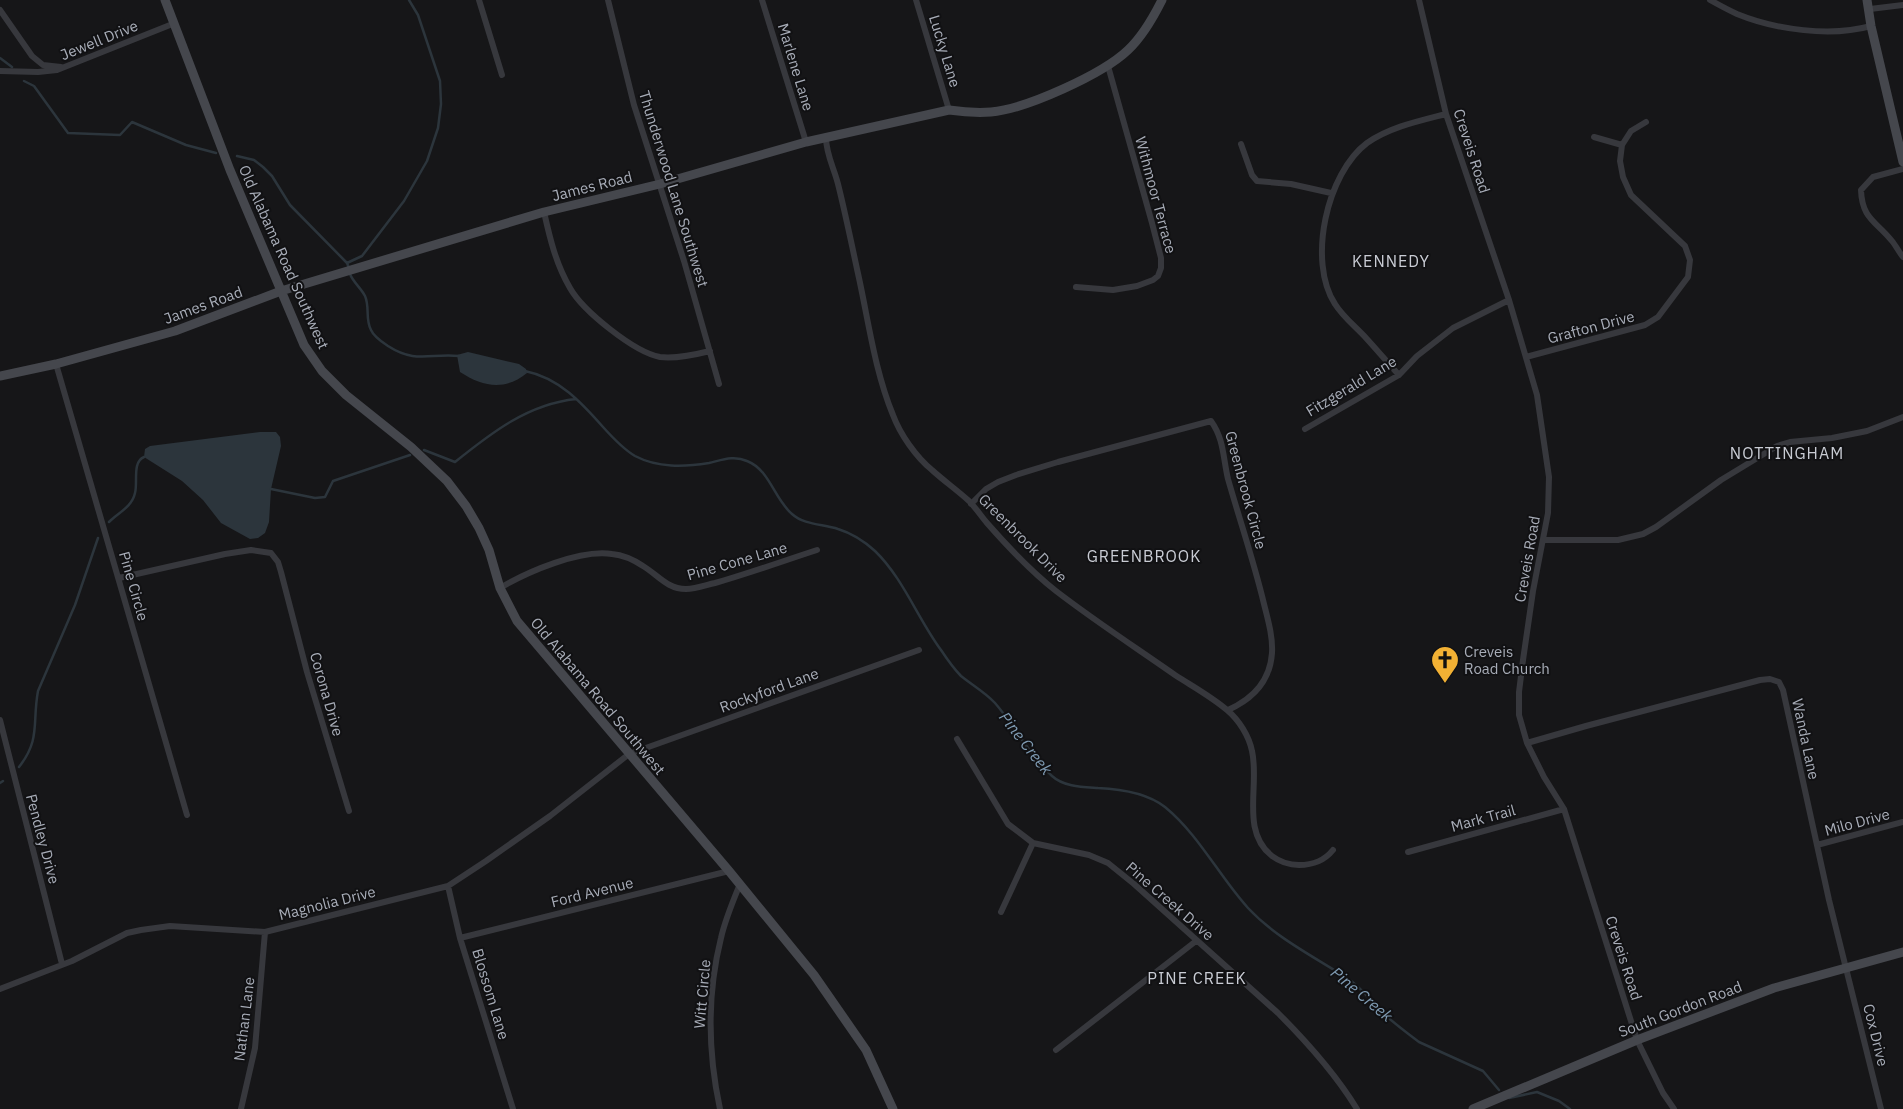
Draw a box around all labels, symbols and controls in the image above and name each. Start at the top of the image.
street label: Lucky Lane [925,13,965,89]
street label: Jewell Drive [57,16,141,64]
street label: Marlene Lane [774,21,818,113]
street label: Thunderwood Lane Southwest [635,88,713,290]
street label: Creveis Road [1449,106,1495,196]
street label: Withmoor Terrace [1131,134,1181,256]
street label: Old Alabama Road Southwest [235,162,333,352]
street label: James Road [550,167,634,205]
district label: KENNEDY [1352,251,1430,271]
street label: James Road [161,282,245,328]
street label: Grafton Drive [1545,306,1637,348]
street label: Fitzgerald Lane [1302,351,1400,421]
street label: Greenbrook Circle [1221,429,1271,551]
district label: NOTTINGHAM [1730,443,1844,463]
street label: Greenbrook Drive [975,490,1071,586]
street label: Creveis Road [1510,514,1544,604]
street label: Pine Cone Lane [685,538,789,584]
district label: GREENBROOK [1087,546,1201,566]
street label: Pine Circle [115,549,153,623]
street label: Old Alabama Road Southwest [527,613,669,779]
place label: Creveis Road Church [1464,642,1550,678]
church icon: Creveis Road Church [1430,645,1460,684]
street label: Corona Drive [306,650,348,738]
street label: Rockyford Lane [717,663,821,717]
street label: Wanda Lane [1788,697,1824,781]
water label: Pine Creek [995,707,1057,779]
street label: Pendley Drive [22,792,64,886]
street label: Mark Trail [1448,800,1518,836]
street label: Milo Drive [1822,804,1892,840]
street label: Pine Creek Drive [1122,858,1218,944]
street label: Ford Avenue [549,873,635,911]
street label: Magnolia Drive [277,882,377,924]
street label: Creveis Road [1601,913,1647,1003]
street label: Blossom Lane [468,946,514,1042]
street label: Witt Circle [690,959,714,1029]
water label: Pine Creek [1327,962,1398,1026]
district label: PINE CREEK [1147,968,1247,988]
street label: Nathan Lane [229,976,259,1062]
street label: South Gordon Road [1616,977,1744,1041]
street label: Cox Drive [1859,1002,1893,1068]

